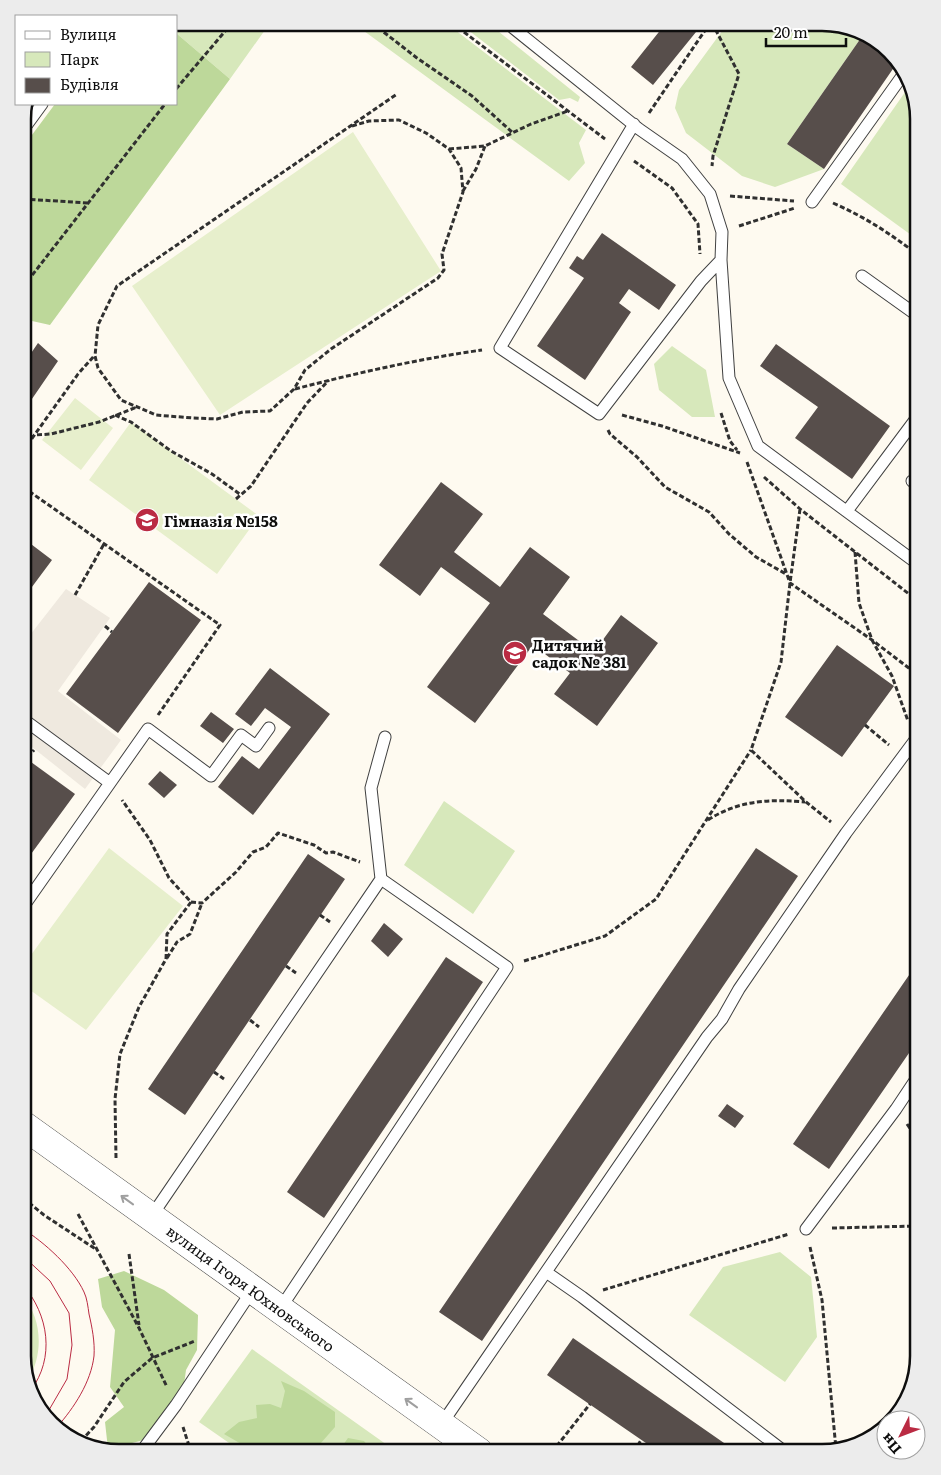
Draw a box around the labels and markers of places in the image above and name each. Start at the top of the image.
school or university icon: Гімназія №158 [134,507,160,533]
place label: Гімназія №158 [164,509,278,532]
place label: Дитячий садок № 381 [532,633,626,673]
school or university icon: Дитячий садок № 381 [502,640,528,666]

